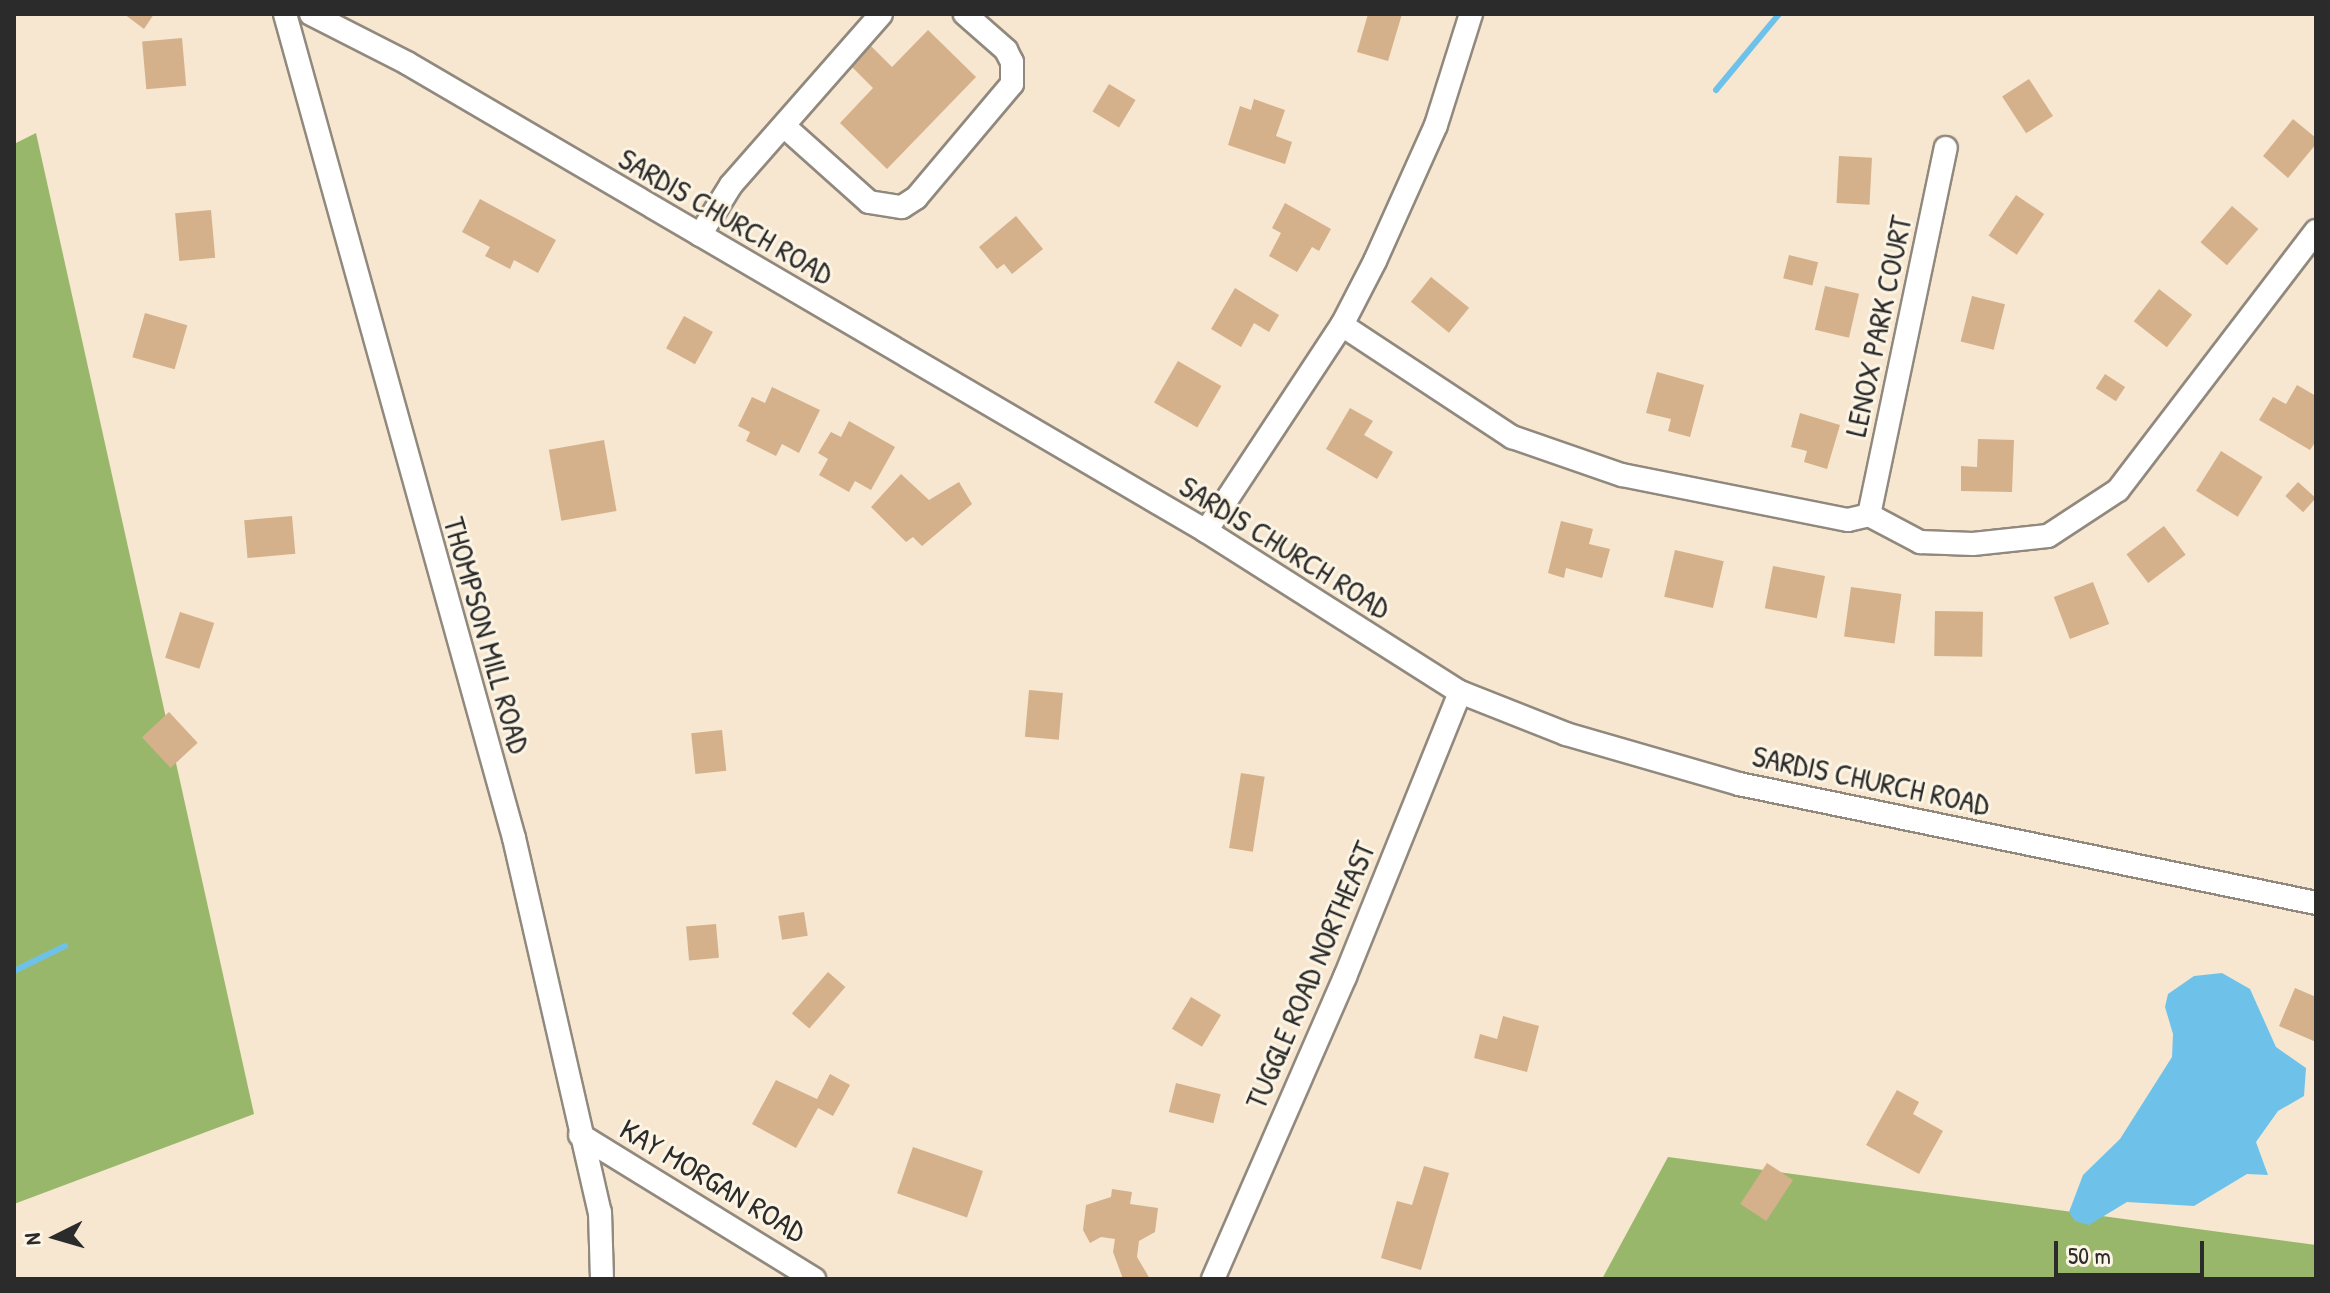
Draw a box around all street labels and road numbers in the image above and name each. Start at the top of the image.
street label: SARDIS CHURCH ROAD [613,140,839,292]
street label: LENOX PARK COURT [1837,212,1919,440]
street label: SARDIS CHURCH ROAD [1173,468,1397,626]
street label: THOMPSON MILL ROAD [436,513,538,757]
street label: SARDIS CHURCH ROAD [1749,737,1993,823]
street label: TUGGLE ROAD NORTHEAST [1237,836,1383,1114]
street label: KAY MORGAN ROAD [614,1111,812,1249]

